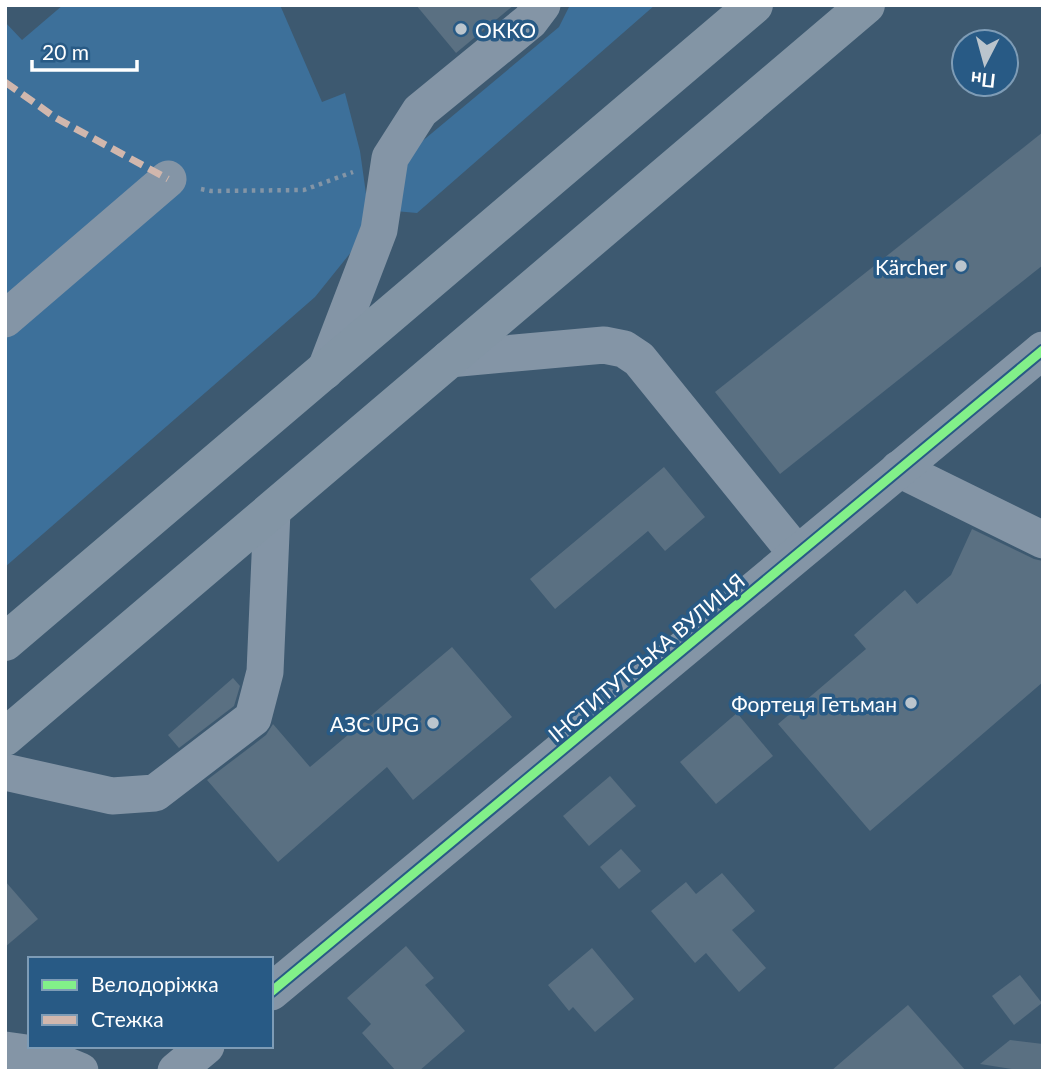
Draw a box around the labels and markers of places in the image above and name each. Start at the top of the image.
place label: ОККО [475,17,536,42]
marker: ОККО [453,21,469,37]
place label: Kärcher [875,254,947,279]
marker: Kärcher [953,258,969,274]
place label: Фортеця Гетьман [731,691,897,716]
marker: Фортеця Гетьман [903,695,919,711]
place label: АЗС UPG [330,711,419,736]
marker: АЗС UPG [425,715,441,731]

